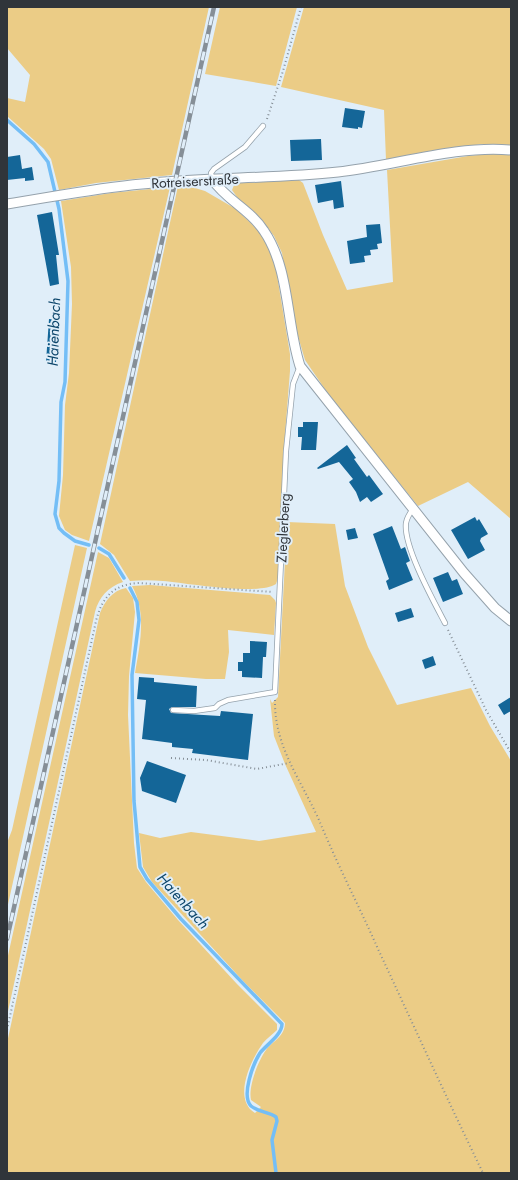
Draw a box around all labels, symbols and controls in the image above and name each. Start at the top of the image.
street label: Rotreiserstraße [151,169,239,193]
water label: Haienbach [42,297,66,367]
street label: Zieglerberg [271,493,295,563]
water label: Haienbach [152,868,214,934]

